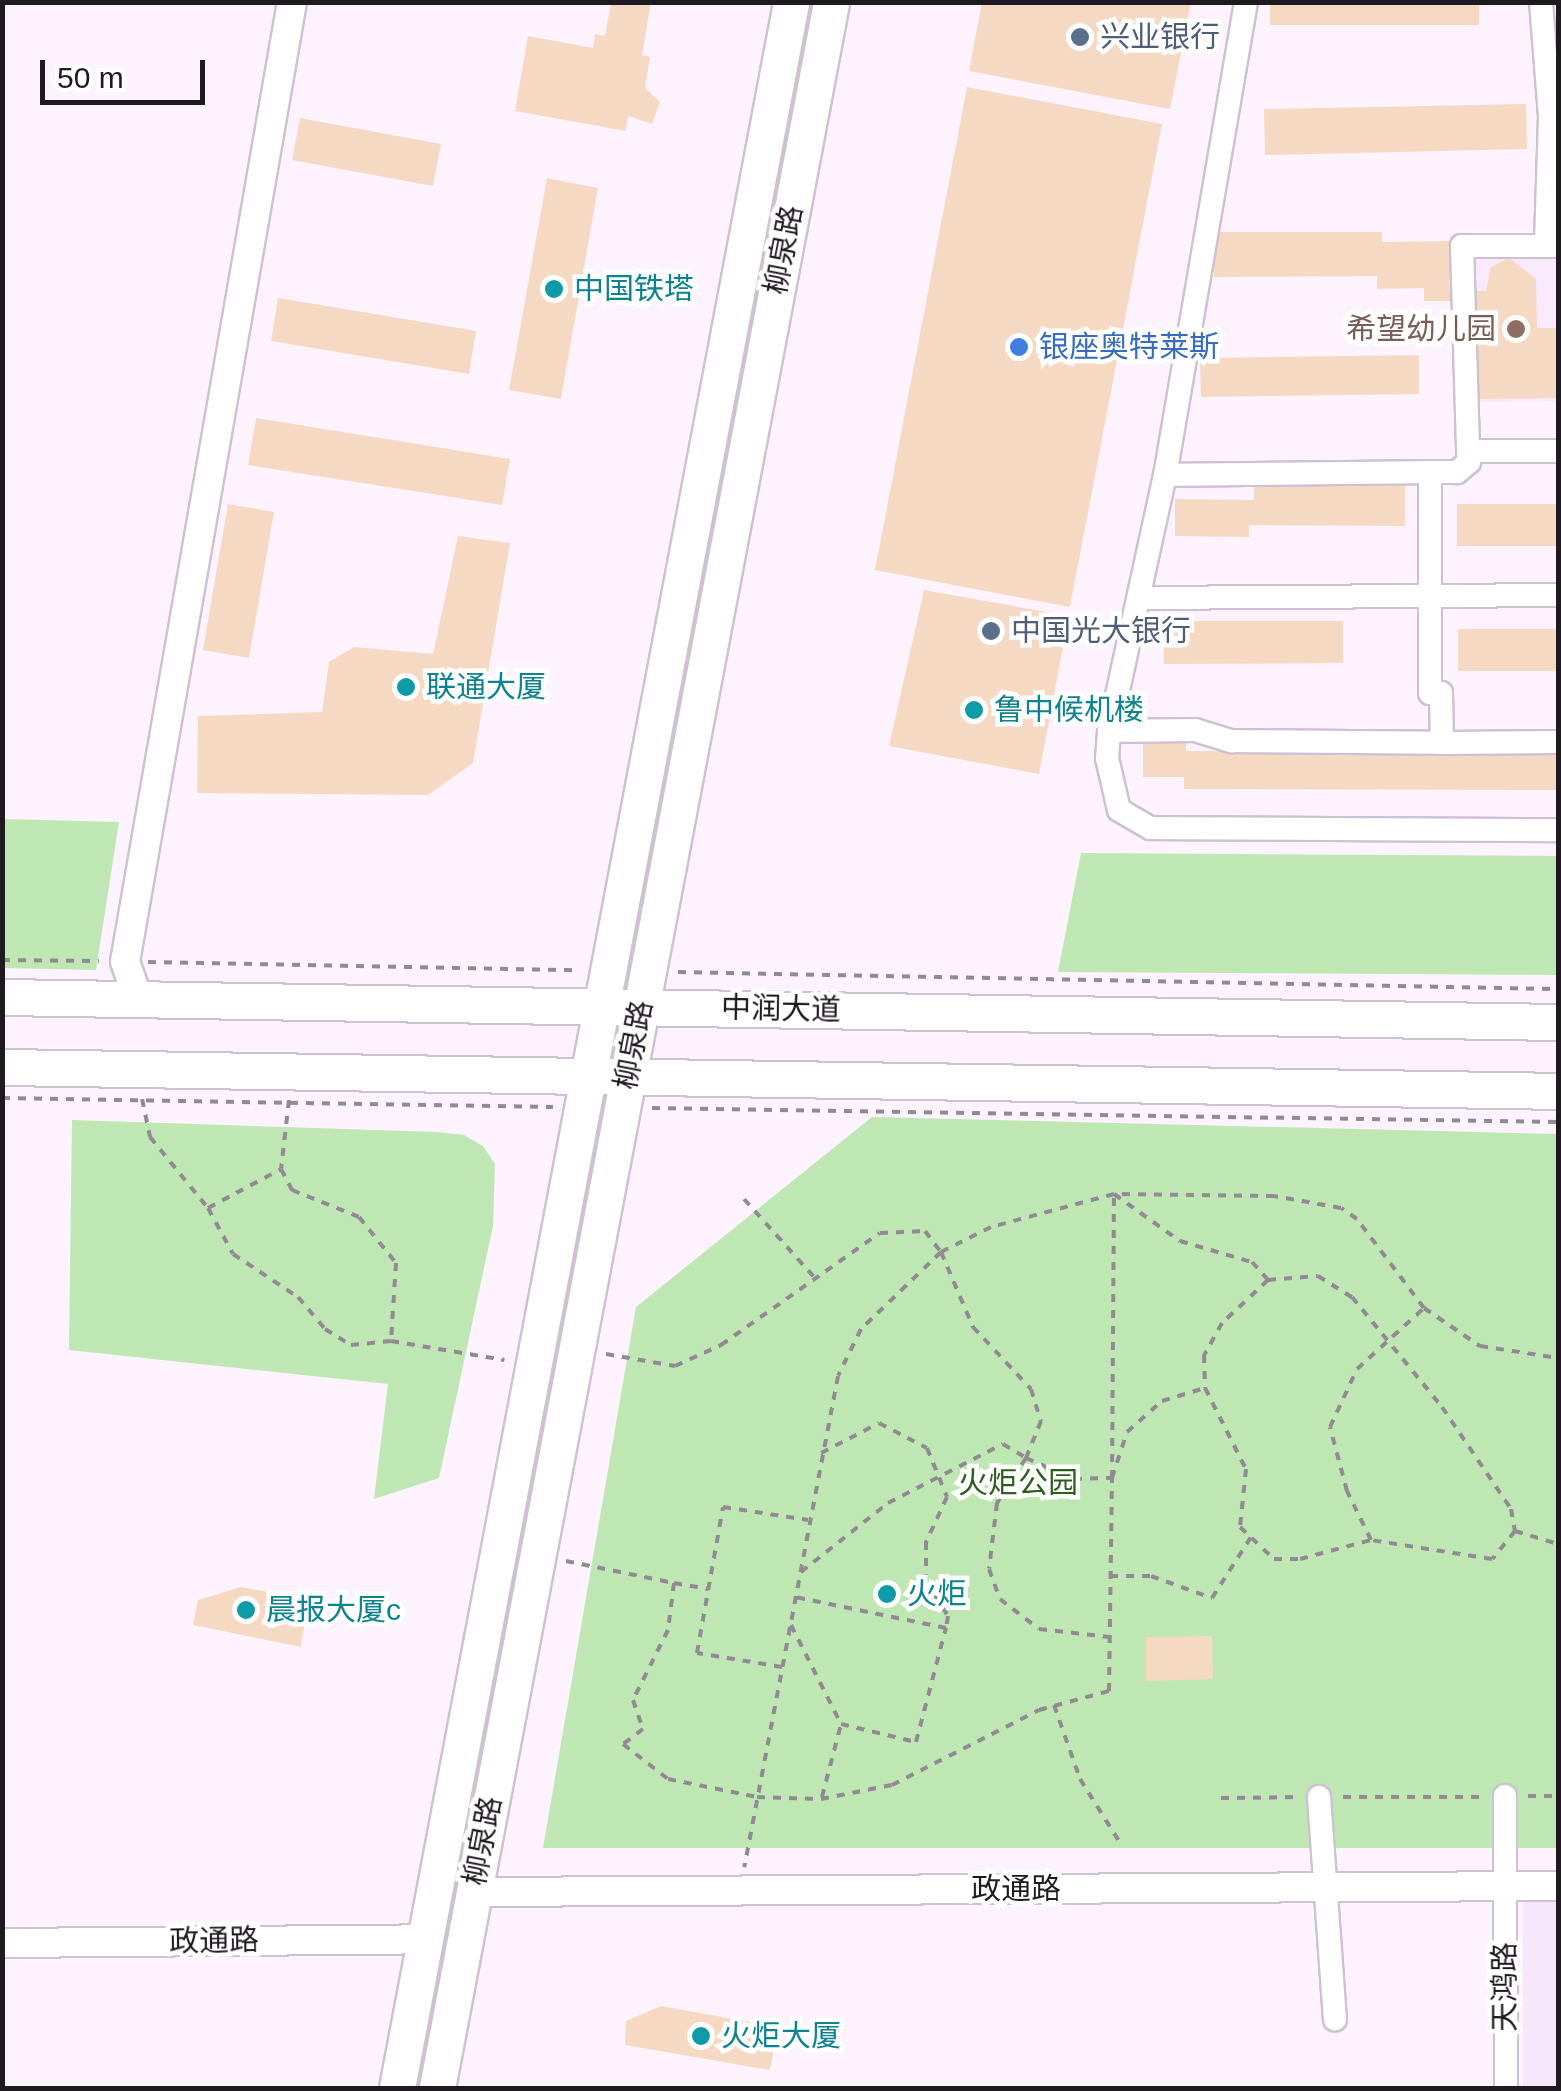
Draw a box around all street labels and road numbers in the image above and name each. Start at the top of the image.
street label: 柳泉路 [758,202,810,298]
street label: 中润大道 [721,990,841,1028]
street label: 柳泉路 [608,997,660,1093]
street label: 柳泉路 [457,1793,509,1889]
street label: 政通路 [971,1871,1061,1907]
street label: 政通路 [169,1922,259,1960]
street label: 天鸿路 [1487,1942,1523,2032]

